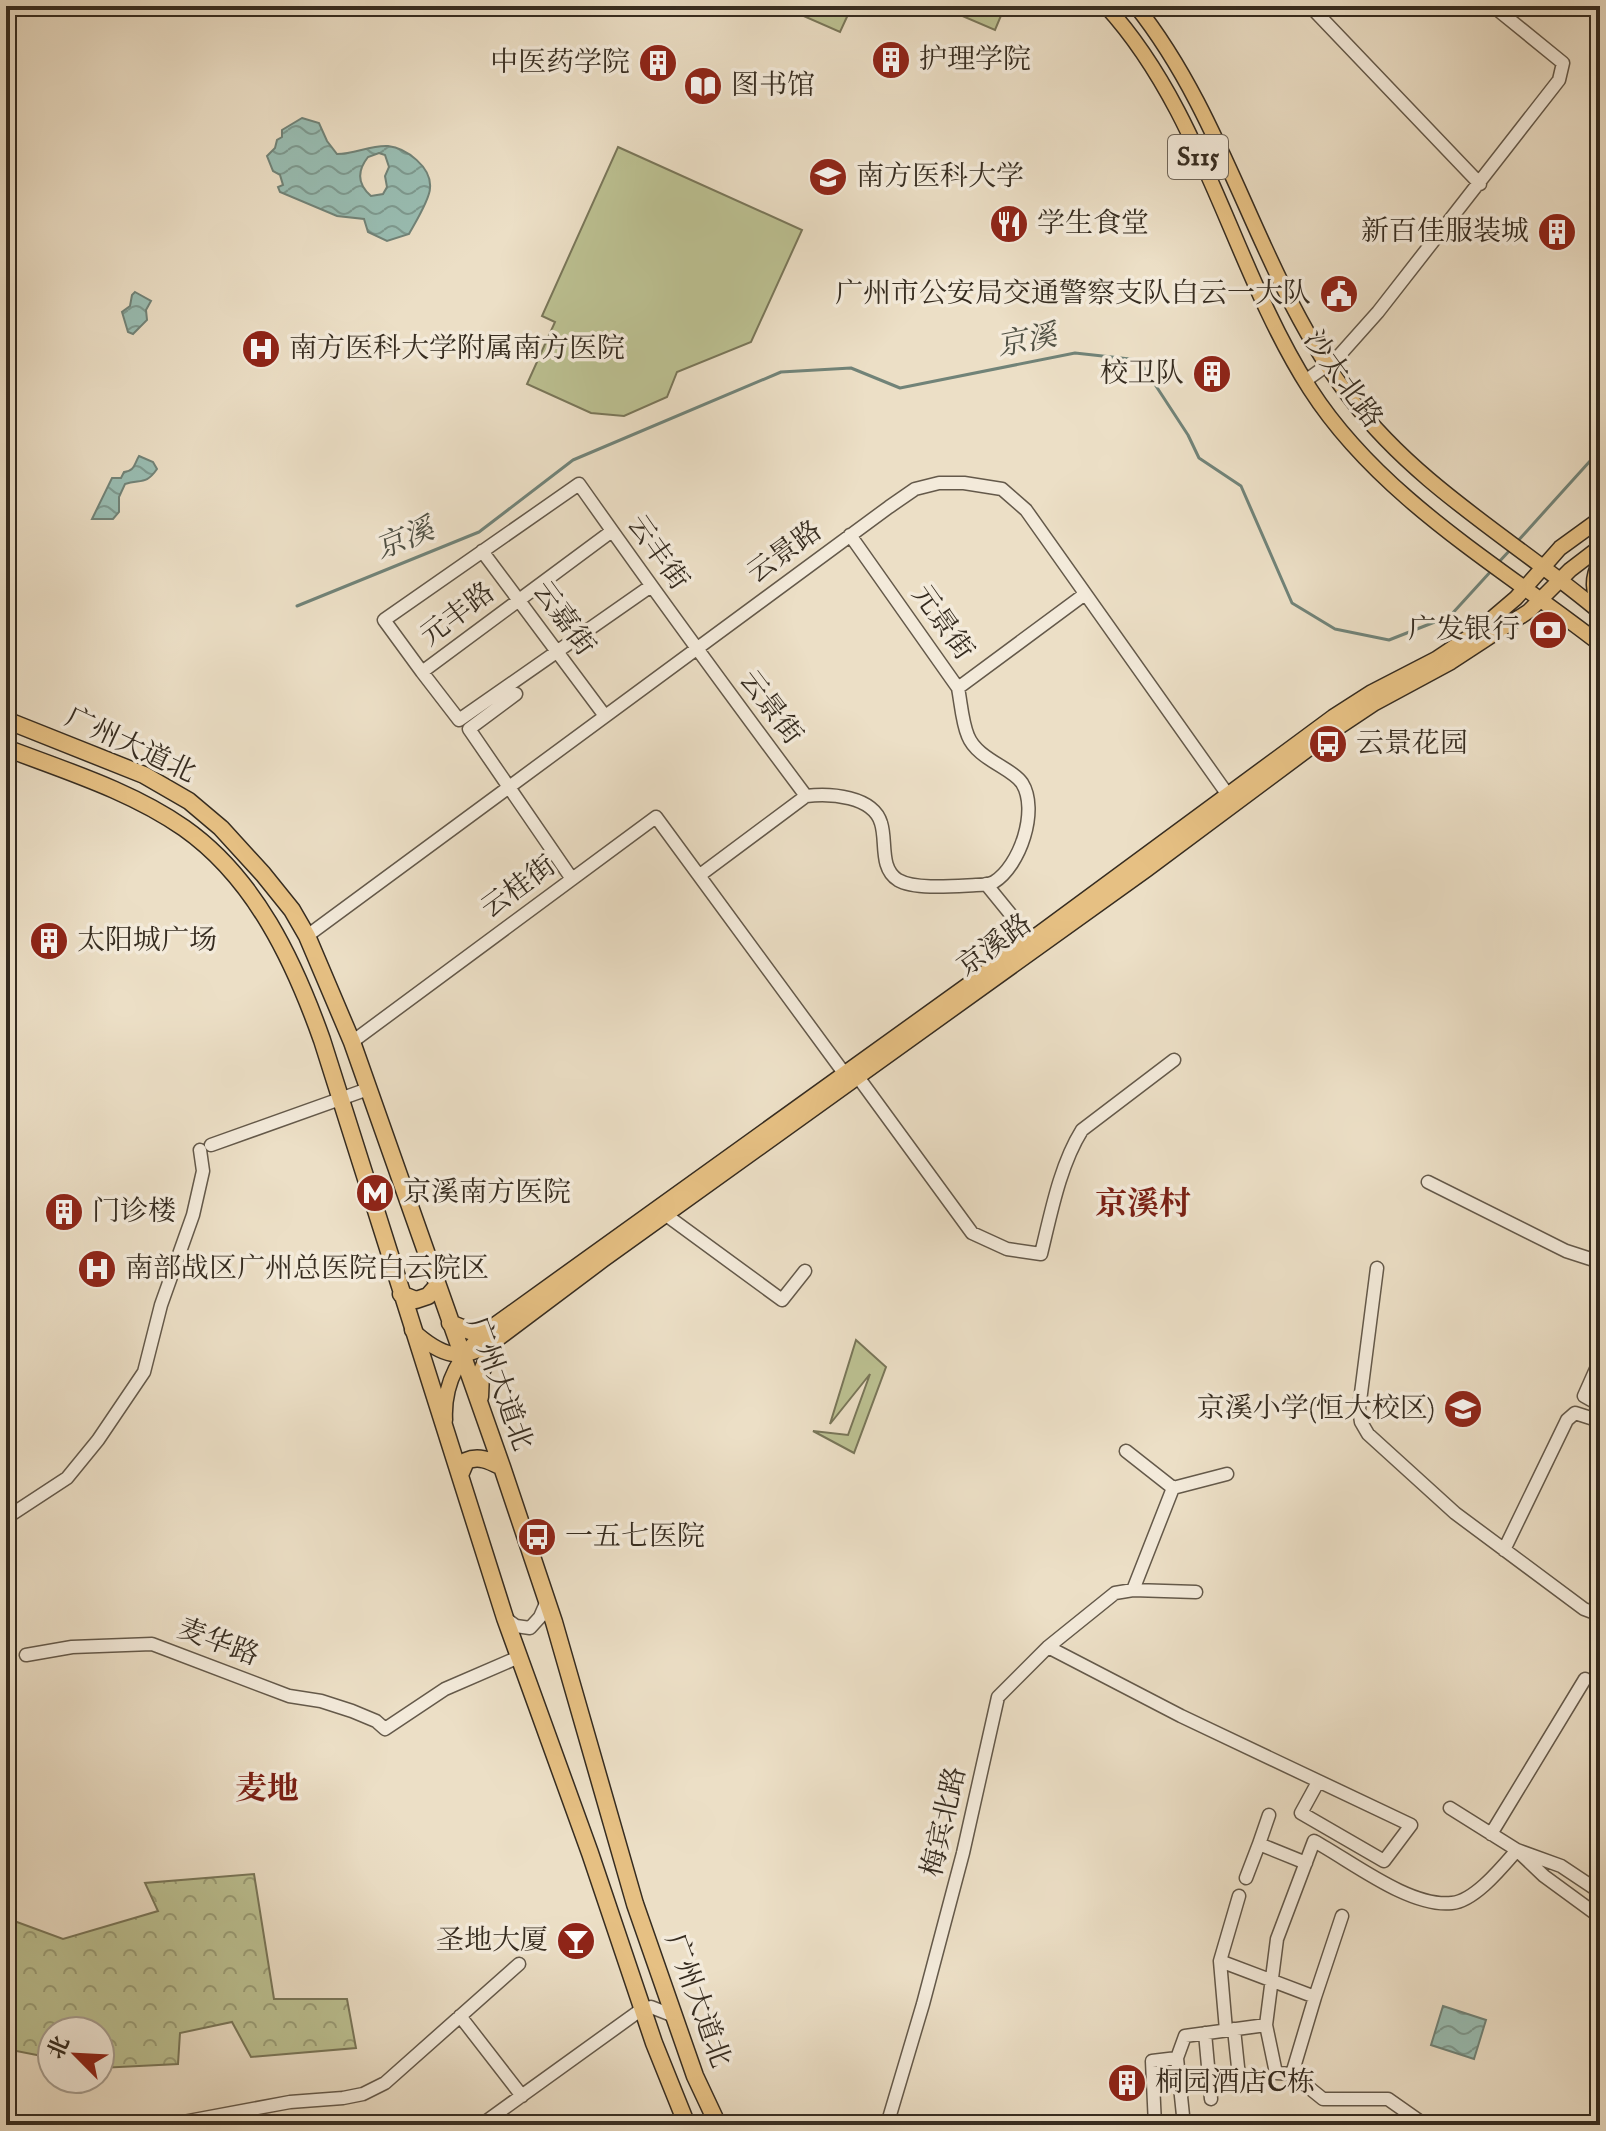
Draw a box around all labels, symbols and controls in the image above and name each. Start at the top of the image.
building icon: 护理学院 [870,39,912,81]
building icon: 中医药学院 [637,42,679,84]
place label: 护理学院 [919,43,1031,78]
place label: 中医药学院 [490,46,630,81]
library icon: 图书馆 [682,65,724,107]
place label: 图书馆 [731,69,815,104]
road number: S115 [1168,135,1228,179]
school or university icon: 南方医科大学 [807,156,849,198]
place label: 南方医科大学 [856,160,1024,195]
restaurant icon: 学生食堂 [988,203,1030,245]
place label: 学生食堂 [1037,207,1149,242]
building icon: 新百佳服装城 [1536,211,1578,253]
place label: 新百佳服装城 [1361,215,1529,250]
public building icon: 广州市公安局交通警察支队白云一大队 [1318,273,1360,315]
place label: 广州市公安局交通警察支队白云一大队 [835,277,1311,312]
water label: 京溪 [994,317,1063,366]
street label: 沙太北路 [1295,324,1389,436]
hospital icon: 南方医科大学附属南方医院 [240,328,282,370]
place label: 南方医科大学附属南方医院 [289,332,625,367]
building icon: 校卫队 [1191,353,1233,395]
place label: 校卫队 [1100,357,1184,392]
street label: 云丰街 [619,509,695,597]
water label: 京溪 [370,510,443,569]
street label: 云景路 [741,514,829,592]
street label: 云嘉街 [524,575,602,663]
street label: 元丰路 [414,576,502,654]
street label: 元景街 [904,579,980,667]
bank icon: 广发银行 [1527,609,1569,651]
place label: 广发银行 [1408,613,1520,648]
street label: 云景街 [731,664,809,752]
street label: 广州大道北 [59,701,201,791]
bus stop icon: 云景花园 [1307,723,1349,765]
place label: 云景花园 [1356,727,1468,762]
street label: 云桂街 [475,849,563,927]
street label: 京溪路 [951,907,1039,985]
building icon: 太阳城广场 [28,920,70,962]
place label: 太阳城广场 [77,924,217,959]
metro station icon: 京溪南方医院 [354,1172,396,1214]
place label: 京溪南方医院 [403,1176,571,1211]
district label: 京溪村 [1095,1185,1191,1226]
building icon: 门诊楼 [43,1191,85,1233]
place label: 门诊楼 [92,1195,176,1230]
hospital icon: 南部战区广州总医院白云院区 [76,1248,118,1290]
place label: 南部战区广州总医院白云院区 [125,1252,489,1287]
street label: 广州大道北 [459,1312,539,1456]
school or university icon: 京溪小学(恒大校区) [1442,1388,1484,1430]
place label: 京溪小学(恒大校区) [1197,1392,1435,1427]
bus stop icon: 一五七医院 [516,1516,558,1558]
place label: 一五七医院 [565,1520,705,1555]
street label: 麦华路 [173,1612,263,1674]
street label: 梅宾北路 [915,1763,975,1881]
district label: 麦地 [235,1770,299,1811]
bar icon: 圣地大厦 [555,1920,597,1962]
place label: 圣地大厦 [436,1924,548,1959]
street label: 广州大道北 [657,1929,737,2073]
north arrow [36,2015,116,2095]
text: 北 [42,2032,77,2063]
building icon: 桐园酒店C栋 [1106,2062,1148,2104]
place label: 桐园酒店C栋 [1155,2066,1315,2101]

